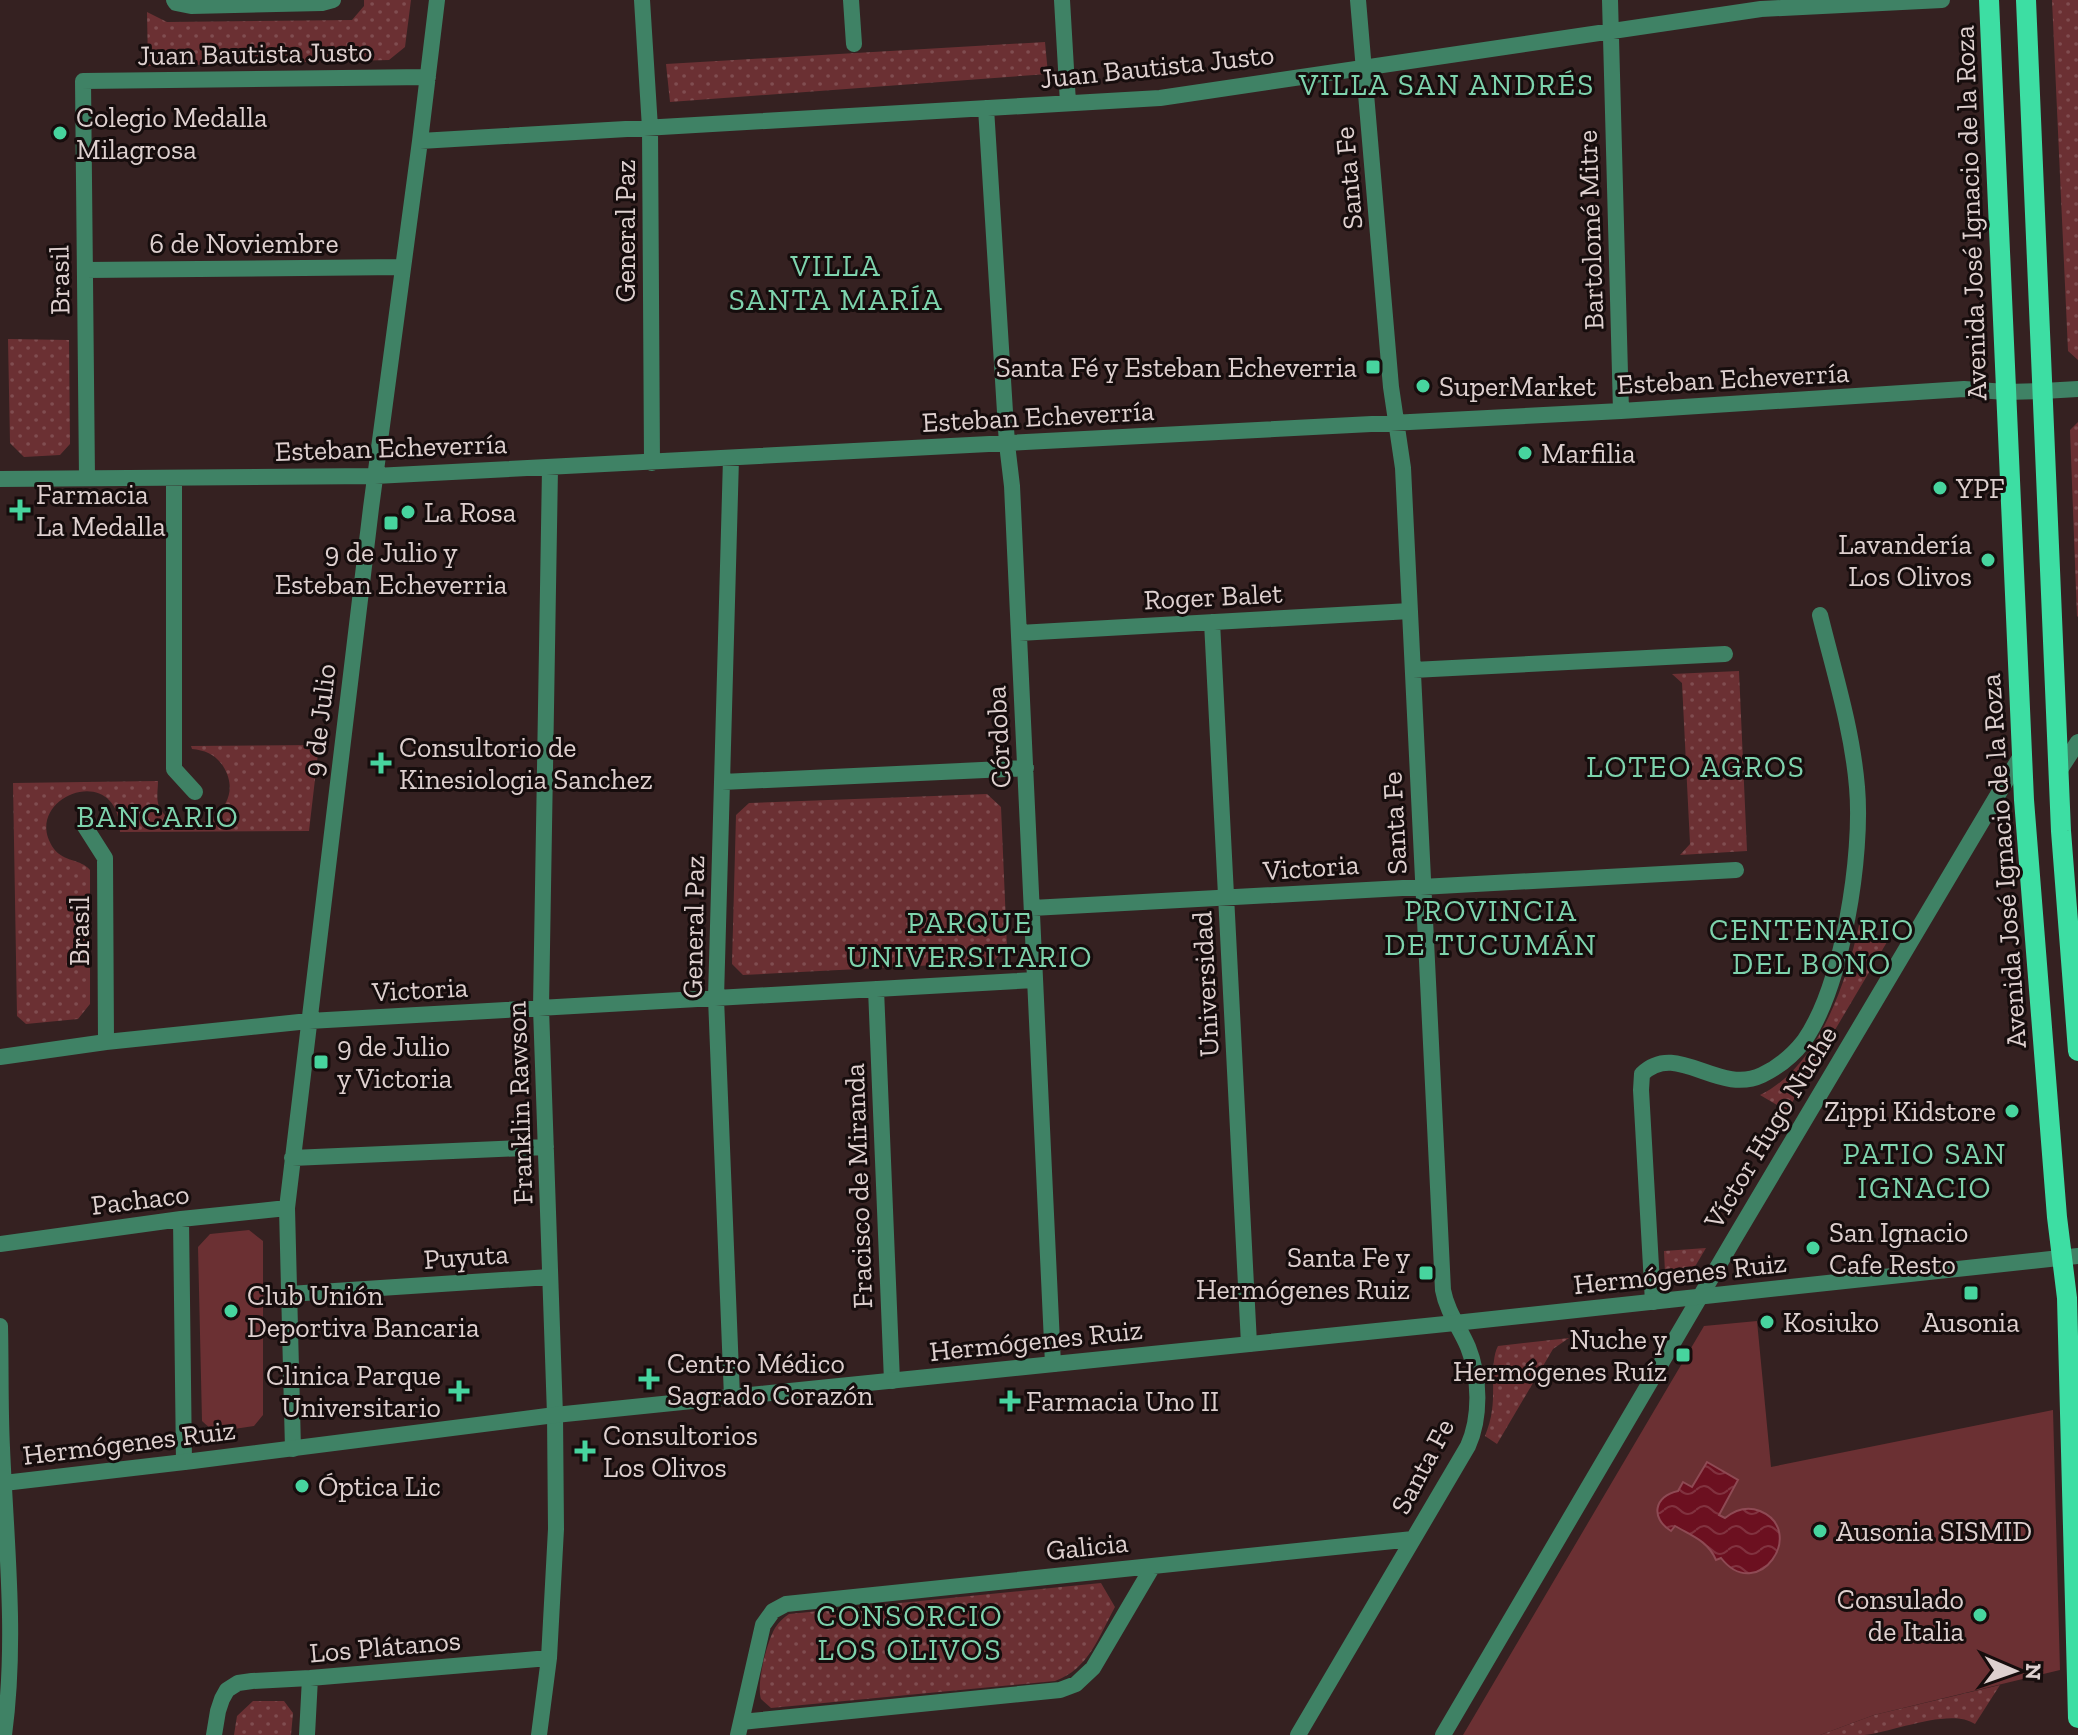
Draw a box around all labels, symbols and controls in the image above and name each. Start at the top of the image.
street label: Avenida José Ignacio de la Roza [1947,24,1994,401]
street label: Juan Bautista Justo [137,35,373,72]
street label: Juan Bautista Justo [1038,38,1276,95]
district label: VILLA SAN ANDRÉS [1298,67,1595,103]
place label: Colegio Medalla Milagrosa [76,101,268,166]
marker: Colegio Medalla Milagrosa [51,124,69,142]
street label: Santa Fe [1328,125,1369,231]
street label: Bartolomé Mitre [1571,129,1610,331]
street label: General Paz [609,159,642,303]
street label: 6 de Noviembre [149,227,339,260]
street label: Brasil [42,245,77,315]
district label: VILLA SANTA MARÍA [729,248,943,318]
place label: Santa Fé y Esteban Echeverria [996,351,1357,384]
street label: Esteban Echeverría [1616,356,1851,401]
marker: Santa Fé y Esteban Echeverria [1364,358,1382,376]
place label: SuperMarket [1439,370,1597,403]
marker: SuperMarket [1414,377,1432,395]
street label: Esteban Echeverría [921,394,1156,439]
street label: Esteban Echeverría [274,427,508,468]
place label: Marfilia [1541,437,1636,470]
marker: Marfilia [1516,444,1534,462]
place label: YPF [1955,472,2005,505]
place label: Farmacia La Medalla [36,478,166,543]
marker: YPF [1931,479,1949,497]
place label: La Rosa [424,496,517,529]
marker: Farmacia La Medalla [11,501,29,519]
marker: La Rosa [399,503,417,521]
marker: 9 de Julio y Esteban Echeverria [382,514,400,532]
place label: Lavandería Los Olivos [1838,528,1972,593]
place label: 9 de Julio y Esteban Echeverria [275,536,508,601]
marker: Lavandería Los Olivos [1979,551,1997,569]
street label: Roger Balet [1143,576,1284,617]
street label: 9 de Julio [296,662,343,778]
street label: Avenida José Ignacio de la Roza [1974,672,2033,1049]
street label: Córdoba [979,684,1018,789]
place label: Consultorio de Kinesiologia Sanchez [399,731,653,796]
district label: LOTEO AGROS [1586,749,1806,785]
marker: Consultorio de Kinesiologia Sanchez [370,752,392,774]
street label: Santa Fe [1375,771,1414,875]
district label: BANCARIO [76,799,240,835]
street label: Victoria [1261,848,1361,887]
street label: General Paz [676,855,711,999]
district label: PROVINCIA DE TUCUMÁN [1384,893,1598,963]
street label: Brasil [63,896,96,966]
district label: PARQUE UNIVERSITARIO [847,905,1093,975]
street label: Universidad [1185,910,1226,1058]
district label: CENTENARIO DEL BONO [1709,912,1915,982]
street label: Victoria [370,970,469,1009]
street label: Franklin Rawson [499,1001,540,1205]
street label: Víctor Hugo Nuche [1696,1020,1844,1235]
place label: 9 de Julio y Victoria [337,1030,453,1095]
marker: 9 de Julio y Victoria [312,1053,330,1071]
street label: Fracisco de Miranda [838,1062,879,1309]
place label: Zippi Kidstore [1824,1095,1996,1128]
marker: Zippi Kidstore [2003,1102,2021,1120]
district label: PATIO SAN IGNACIO [1842,1136,2008,1206]
street label: Pachaco [89,1177,191,1222]
place label: San Ignacio Cafe Resto [1829,1216,1968,1281]
street label: Puyuta [422,1237,510,1276]
marker: San Ignacio Cafe Resto [1804,1239,1822,1257]
place label: Santa Fe y Hermógenes Ruiz [1196,1241,1411,1306]
street label: Hermógenes Ruiz [1572,1246,1788,1301]
marker: Santa Fe y Hermógenes Ruiz [1417,1264,1435,1282]
place label: Club Unión Deportiva Bancaria [247,1279,480,1344]
marker: Ausonia [1962,1284,1980,1302]
marker: Club Unión Deportiva Bancaria [222,1302,240,1320]
place label: Kosiuko [1783,1306,1879,1339]
place label: Ausonia [1922,1306,2020,1339]
street label: Hermógenes Ruiz [928,1313,1144,1368]
marker: Kosiuko [1758,1313,1776,1331]
place label: Nuche y Hermógenes Ruíz [1453,1323,1668,1388]
marker: Nuche y Hermógenes Ruíz [1674,1346,1692,1364]
place label: Centro Médico Sagrado Corazón [667,1347,873,1412]
place label: Clinica Parque Universitario [266,1359,441,1424]
marker: Centro Médico Sagrado Corazón [638,1368,660,1390]
marker: Clinica Parque Universitario [448,1380,470,1402]
place label: Farmacia Uno II [1026,1385,1219,1418]
marker: Farmacia Uno II [1001,1392,1019,1410]
street label: Hermógenes Ruiz [21,1413,237,1472]
street label: Santa Fe [1384,1413,1461,1519]
place label: Consultorios Los Olivos [603,1419,758,1484]
marker: Consultorios Los Olivos [574,1440,596,1462]
place label: Óptica Lic [318,1470,441,1503]
marker: Óptica Lic [293,1477,311,1495]
place label: Ausonia SISMID [1836,1515,2032,1548]
marker: Ausonia SISMID [1811,1522,1829,1540]
street label: Galicia [1044,1526,1130,1567]
place label: Consulado de Italia [1837,1583,1964,1648]
district label: CONSORCIO LOS OLIVOS [816,1598,1004,1668]
marker: Consulado de Italia [1971,1606,1989,1624]
street label: Los Plátanos [308,1623,462,1670]
north arrow [1974,1631,2054,1711]
text: N [2020,1663,2047,1681]

